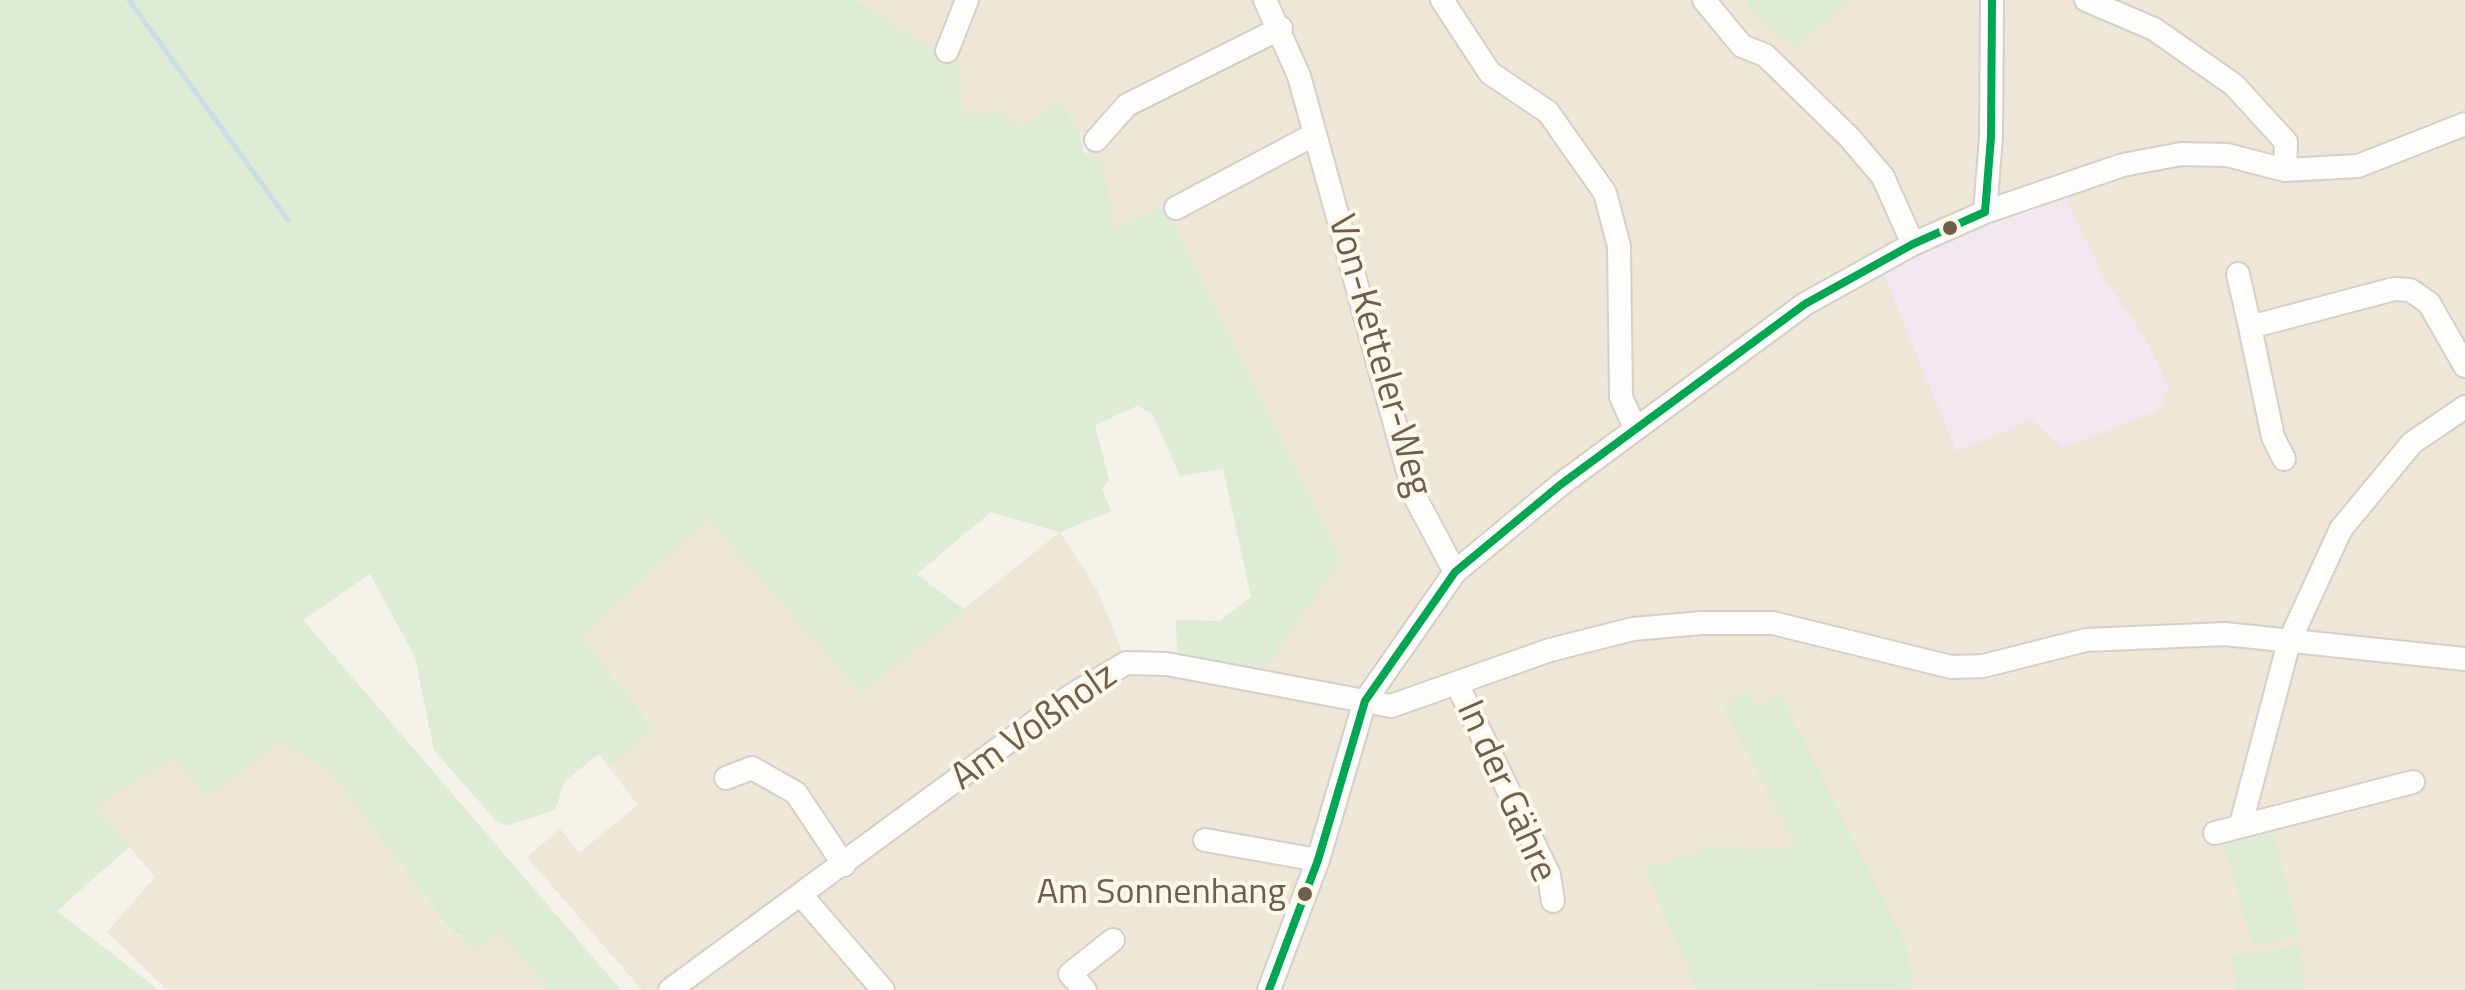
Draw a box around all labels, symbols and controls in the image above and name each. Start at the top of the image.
street label: Von-Ketteler-Weg [1316,210,1440,502]
unlabelled marker [1940,218,1960,238]
street label: Am Voßholz [943,654,1127,802]
street label: In der Gähre [1445,694,1565,890]
place label: Am Sonnenhang [1037,872,1286,916]
marker: Am Sonnenhang [1295,884,1315,904]

